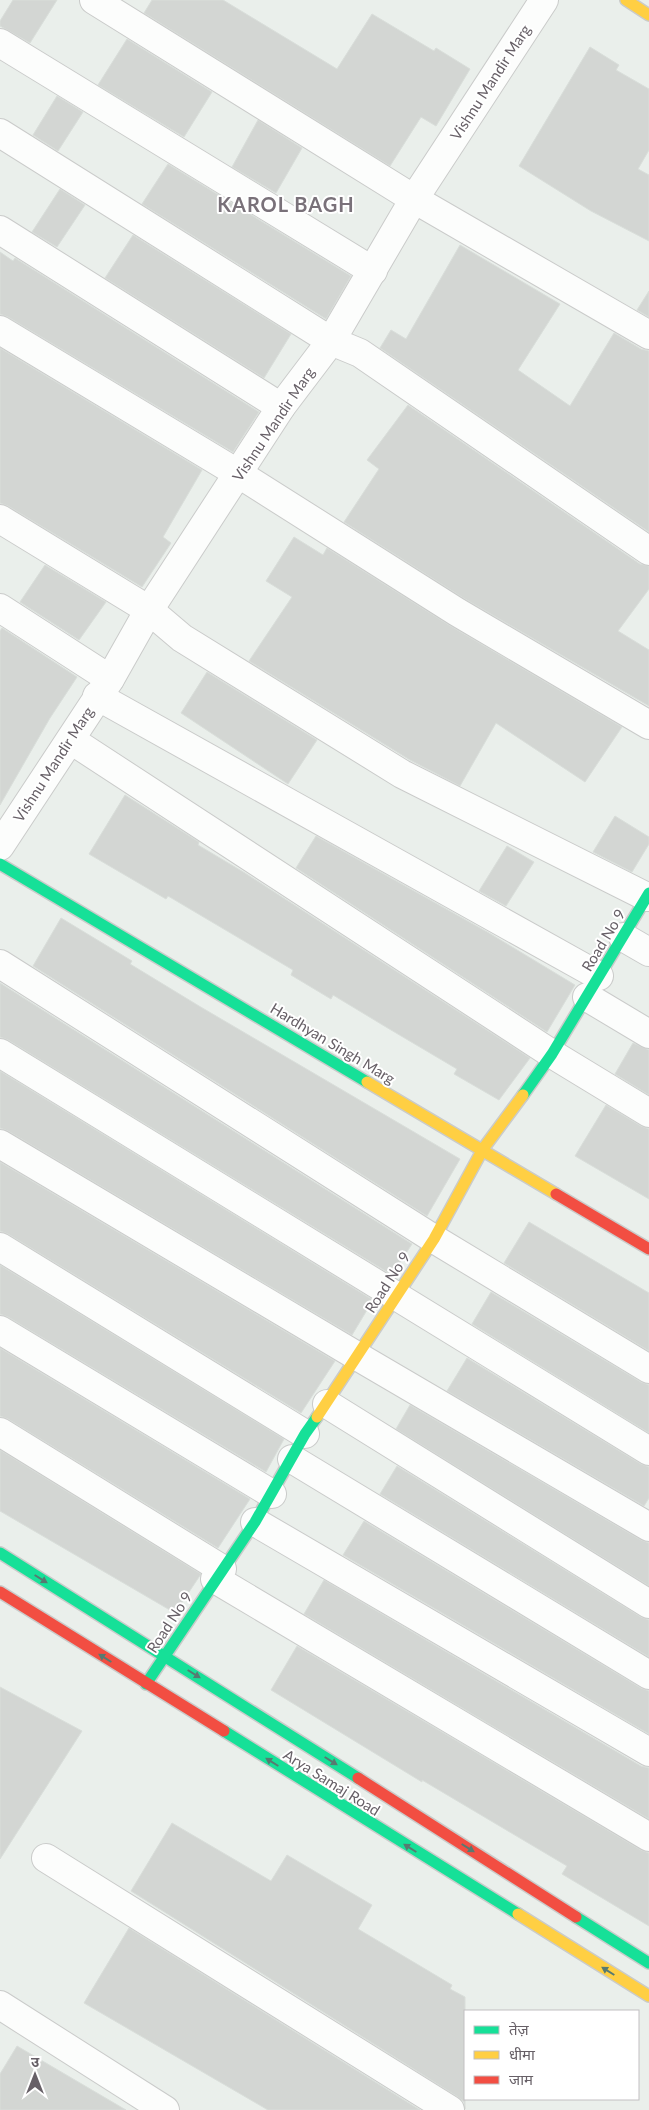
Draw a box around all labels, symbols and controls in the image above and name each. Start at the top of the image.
street label: Vishnu Mandir Marg [446,21,534,143]
district label: KAROL BAGH [217,192,355,216]
street label: Vishnu Mandir Marg [228,363,318,485]
street label: Vishnu Mandir Marg [9,703,97,825]
street label: Road No 9 [577,906,629,974]
street label: Hardhyan Singh Marg [268,999,399,1087]
street label: Road No 9 [361,1248,413,1316]
one-way arrow [35,1574,48,1583]
street label: Road No 9 [143,1588,195,1656]
one-way arrow [98,1653,112,1662]
one-way arrow [187,1669,201,1679]
street label: Arya Samaj Road [280,1745,384,1819]
one-way arrow [325,1756,338,1766]
one-way arrow [266,1757,279,1767]
one-way arrow [404,1843,417,1852]
one-way arrow [462,1844,475,1853]
one-way arrow [601,1966,614,1975]
legend [464,2010,639,2100]
text: तेज़ [509,2020,530,2038]
text: धीमा [509,2045,536,2063]
north arrow [10,2050,60,2100]
text: उ [31,2053,40,2070]
text: जाम [509,2070,534,2088]

